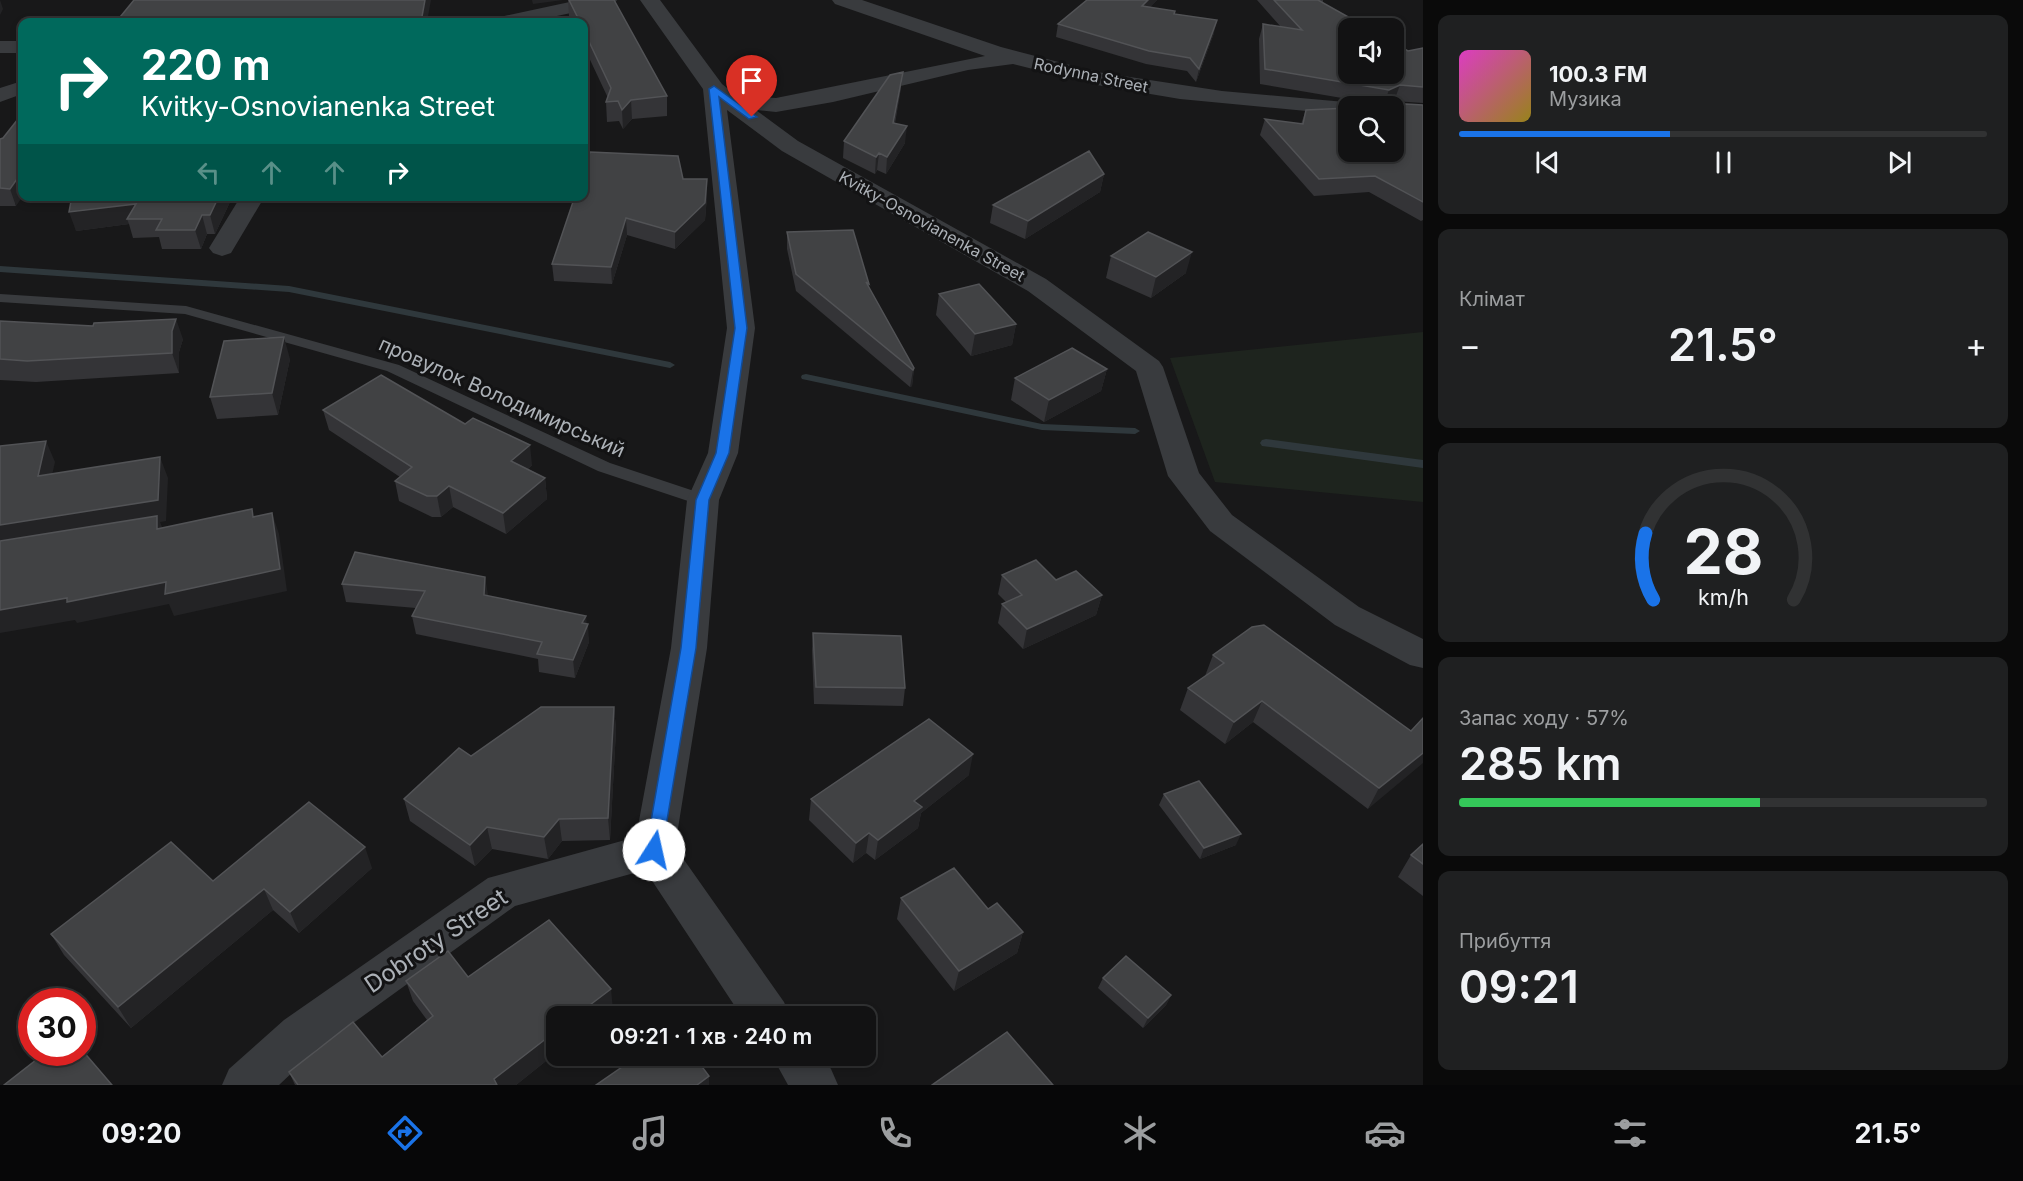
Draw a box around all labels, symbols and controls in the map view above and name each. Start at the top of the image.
map controls [1338,18,1404,162]
button: sound [1338,18,1404,84]
text: 220 m [141,39,271,90]
icon: right [42,42,120,120]
street label: Rodynna Street [1032,53,1150,97]
pin [726,55,777,117]
text: 100.3 FM [1549,61,1647,87]
icon: arrive [735,64,768,97]
text: Музика [1549,87,1622,111]
text: Kvitky-Osnovianenka Street [141,90,495,123]
button: search [1338,96,1404,162]
icon: previous [1531,146,1564,179]
icon: pause [1707,146,1740,179]
icon: next [1883,146,1916,179]
icon: left [192,156,225,189]
icon: ahead [255,156,288,189]
icon: ahead [318,156,351,189]
icon: right [381,156,414,189]
street label: Kvitky-Osnovianenka Street [835,166,1029,286]
text: Клімат [1459,287,1525,311]
text: 21.5° [1668,317,1778,372]
text: − [1459,325,1481,365]
text: + [1965,325,1987,365]
street label: провулок Володимирський [375,332,629,462]
text: 28 [1683,514,1763,589]
text: km/h [1698,584,1748,610]
text: Запас ходу · 57% [1459,706,1629,730]
text: 285 km [1459,736,1622,791]
position arrow [622,818,686,882]
street label: Dobroty Street [359,882,513,999]
text: Прибуття [1459,929,1551,953]
text: 09:21 [1459,959,1579,1014]
speed limit sign: 30 [18,988,96,1066]
text: 09:21 · 1 хв · 240 m [610,1023,812,1049]
icon: directions [384,1112,426,1154]
icon: music [629,1112,671,1154]
icon: phone [874,1112,916,1154]
icon: climate [1119,1112,1161,1154]
icon: car [1364,1112,1406,1154]
icon: filters [1609,1112,1651,1154]
text: 09:20 [102,1117,181,1150]
text: 21.5° [1854,1117,1922,1150]

